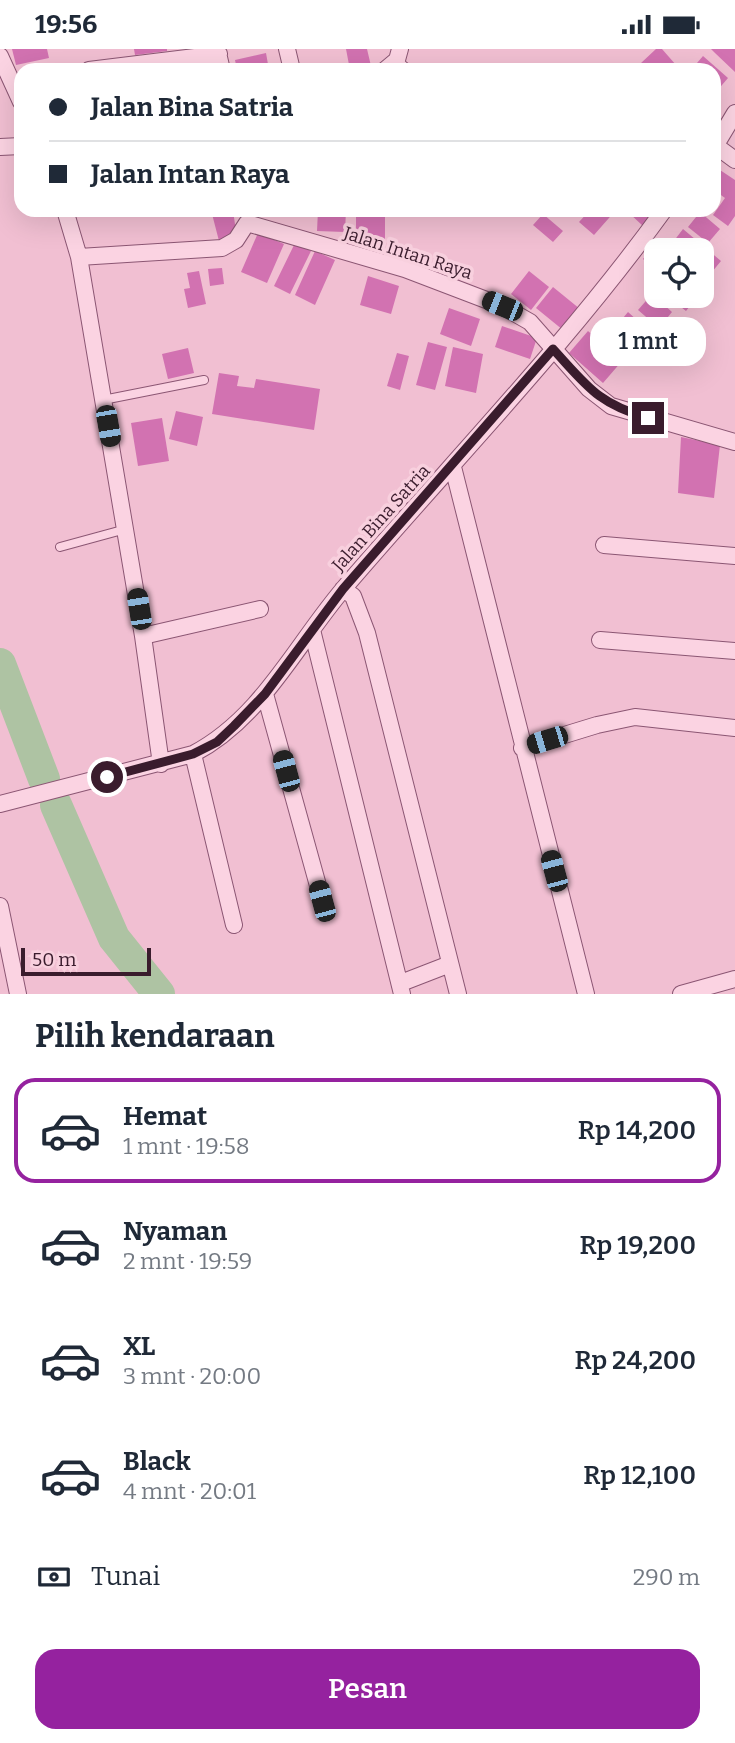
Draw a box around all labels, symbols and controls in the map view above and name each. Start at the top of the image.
text: 19:56 [35,9,97,40]
text: Jalan Bina Satria [91,92,293,123]
text: Jalan Intan Raya [91,159,290,190]
street label: Jalan Intan Raya [340,222,475,284]
map controls [644,238,714,308]
button: locate [644,238,714,308]
car [479,288,526,324]
callout: 1 mnt [590,317,706,365]
text: 1 mnt [618,327,678,355]
route end [632,402,664,434]
car [95,403,122,449]
street label: Jalan Bina Satria [327,460,435,577]
car [126,587,153,631]
car [524,724,571,756]
car [271,748,302,794]
route start [91,761,123,793]
car [539,848,570,894]
car [307,878,338,924]
scale bar [21,945,150,977]
text: 50 m [32,948,76,971]
text: Pilih kendaraan [35,1017,275,1055]
icon: car [39,1099,102,1162]
text: Hemat [123,1101,207,1132]
text: Rp 14,200 [578,1115,696,1146]
text: 1 mnt · 19:58 [123,1132,250,1160]
icon: car [39,1214,102,1277]
text: Nyaman [123,1216,227,1247]
text: Rp 19,200 [580,1230,696,1261]
text: 2 mnt · 19:59 [123,1247,252,1275]
icon: car [39,1329,102,1392]
text: XL [123,1331,155,1362]
text: Rp 24,200 [574,1345,696,1376]
text: 3 mnt · 20:00 [123,1362,261,1390]
icon: car [39,1444,102,1507]
text: Black [123,1446,191,1477]
text: Rp 12,100 [583,1460,696,1491]
text: 4 mnt · 20:01 [123,1477,256,1505]
icon: cash [35,1558,73,1596]
text: Tunai [91,1561,160,1592]
text: 290 m [633,1563,700,1591]
button: Pesan [35,1649,700,1729]

